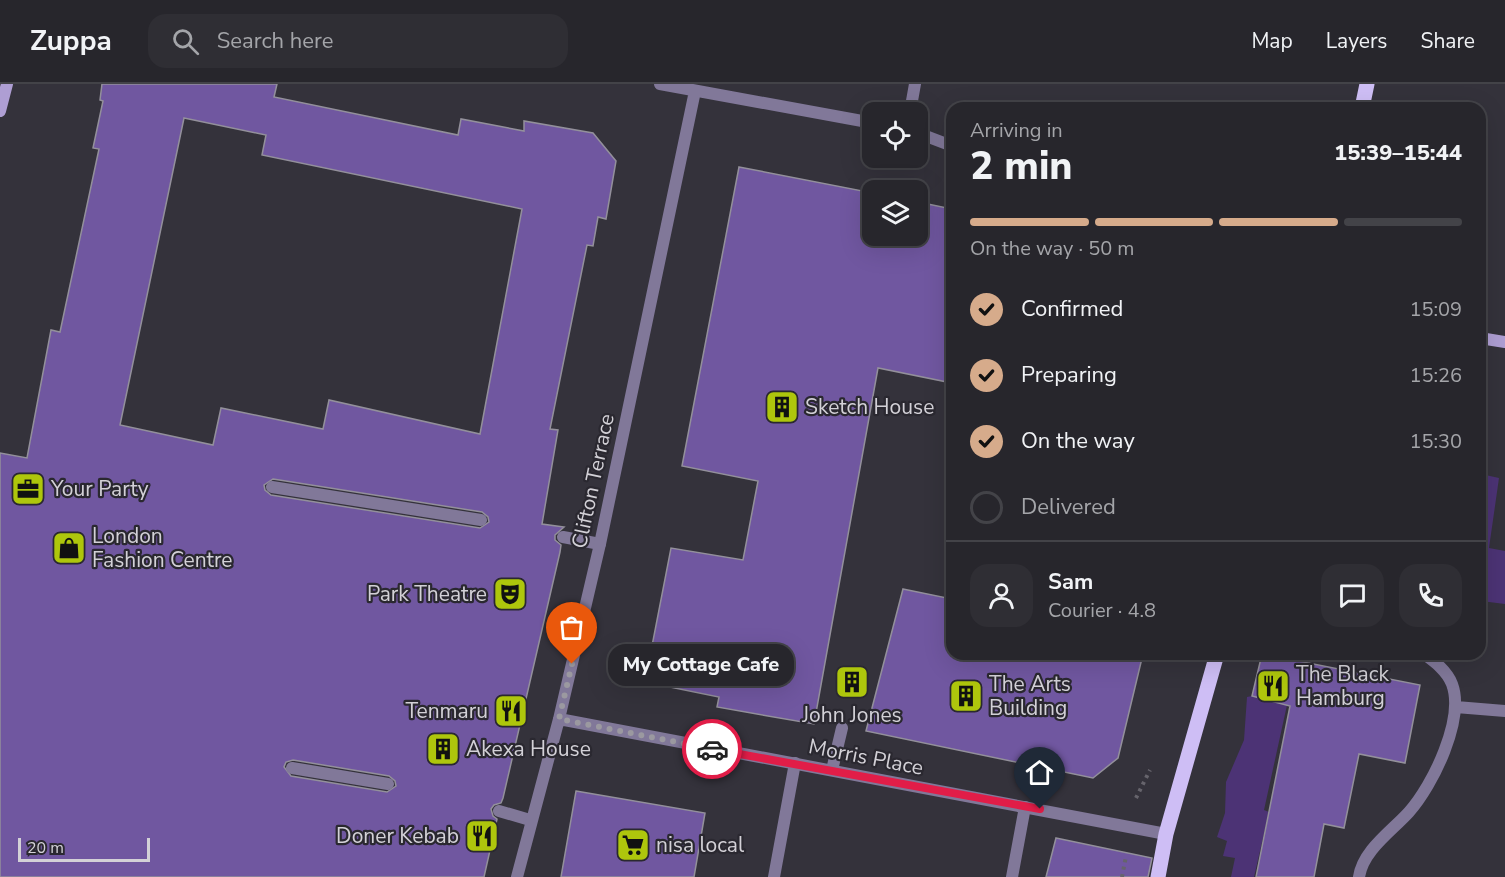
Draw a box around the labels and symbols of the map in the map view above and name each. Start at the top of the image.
building icon: Sketch House [764,389,800,425]
place label: Sketch House [805,393,934,421]
street label: Clifton Terrace [565,411,621,551]
office icon: Your Party [10,471,46,507]
place label: Your Party [50,475,149,503]
place label: London Fashion Centre [92,522,233,574]
shop icon: London Fashion Centre [51,530,87,566]
theatre icon: Park Theatre [492,576,528,612]
place label: Park Theatre [367,580,487,608]
pin [546,602,597,664]
callout: My Cottage Cafe [608,643,794,685]
place label: The Black Hamburg [1296,660,1389,712]
building icon: John Jones [834,664,870,700]
restaurant icon: The Black Hamburg [1255,668,1291,704]
place label: The Arts Building [989,670,1071,722]
building icon: The Arts Building [948,678,984,714]
restaurant icon: Tenmaru [493,693,529,729]
place label: Tenmaru [405,697,488,725]
place label: John Jones [801,701,902,729]
courier [682,719,742,779]
building icon: Akexa House [425,731,461,767]
street label: Morris Place [806,732,926,782]
place label: Akexa House [466,735,591,763]
pin [1014,747,1065,809]
restaurant icon: Doner Kebab [464,818,500,854]
place label: Doner Kebab [336,822,459,850]
supermarket icon: nisa local [615,827,651,863]
place label: nisa local [656,831,745,859]
scale bar [18,835,150,862]

